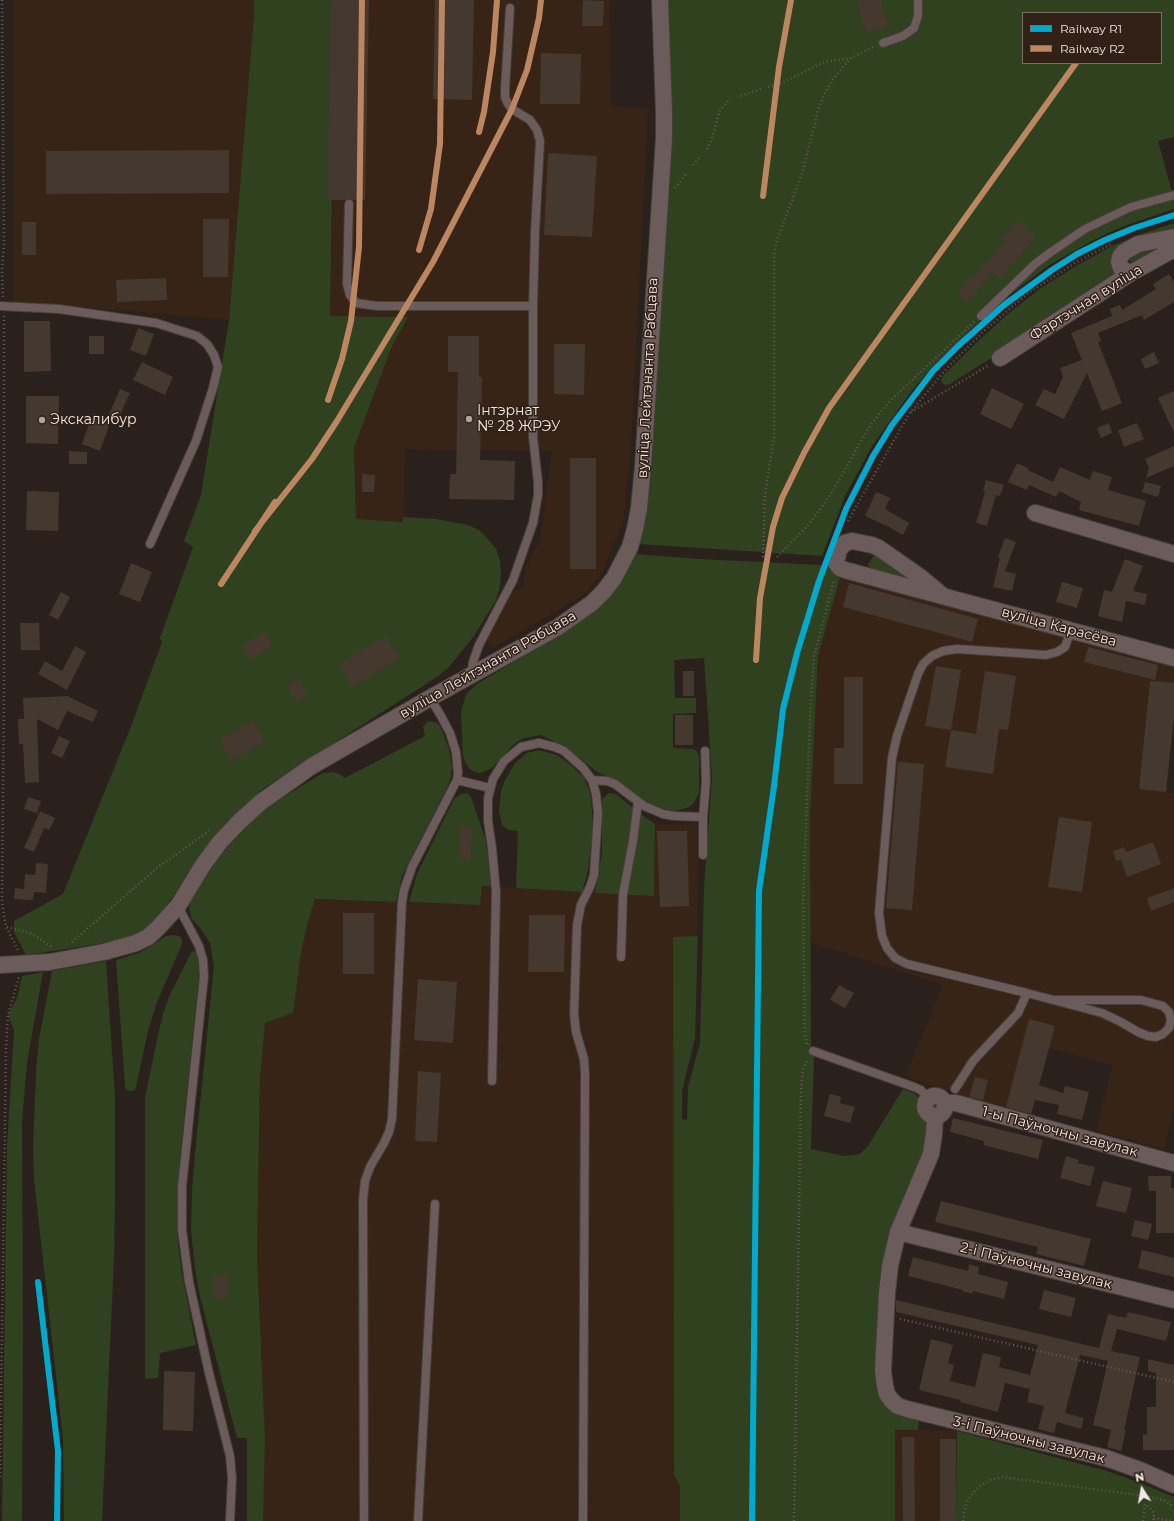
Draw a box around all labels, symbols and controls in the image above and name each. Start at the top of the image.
legend [1022,12,1162,64]
text: Railway R1 [1060,21,1122,36]
text: Railway R2 [1060,41,1124,56]
street label: Фартэчная вуліца [1027,262,1145,344]
street label: вуліца Лейтэнанта Рабцава [634,277,662,479]
place label: Інтэрнат № 28 ЖРЭУ [477,403,561,436]
place label: Экскалибур [50,412,137,428]
marker: Інтэрнат № 28 ЖРЭУ [464,414,474,424]
marker: Экскалибур [37,415,47,425]
street label: вуліца Карасёва [1000,604,1118,650]
street label: вуліца Лейтэнанта Рабцава [397,607,579,723]
street label: 1-ы Паўночны завулак [980,1103,1140,1161]
street label: 2-і Паўночны завулак [958,1239,1114,1293]
street label: 3-і Паўночны завулак [951,1413,1107,1467]
north arrow [1122,1469,1162,1509]
text: N [1134,1470,1145,1485]

